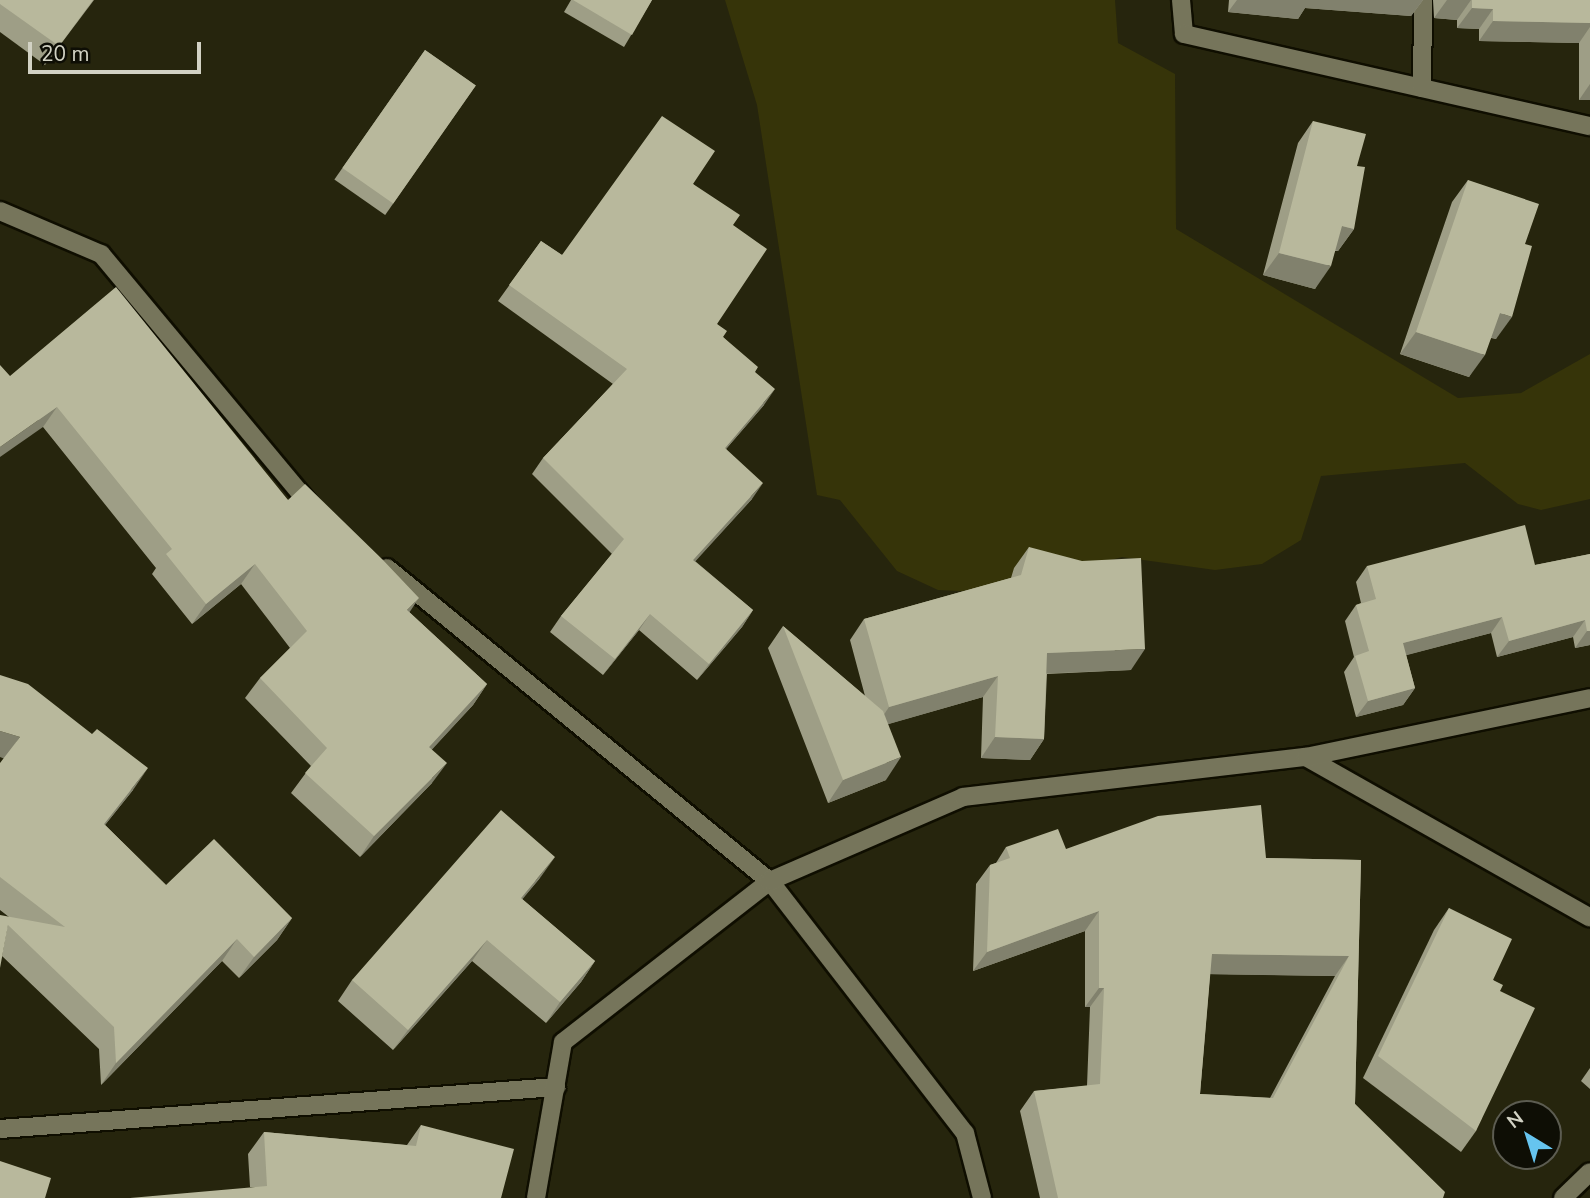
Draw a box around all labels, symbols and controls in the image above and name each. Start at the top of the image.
scale bar [32,28,205,72]
text: 20 m [41,40,90,68]
north arrow [1492,1100,1562,1170]
text: N [1502,1105,1529,1135]

